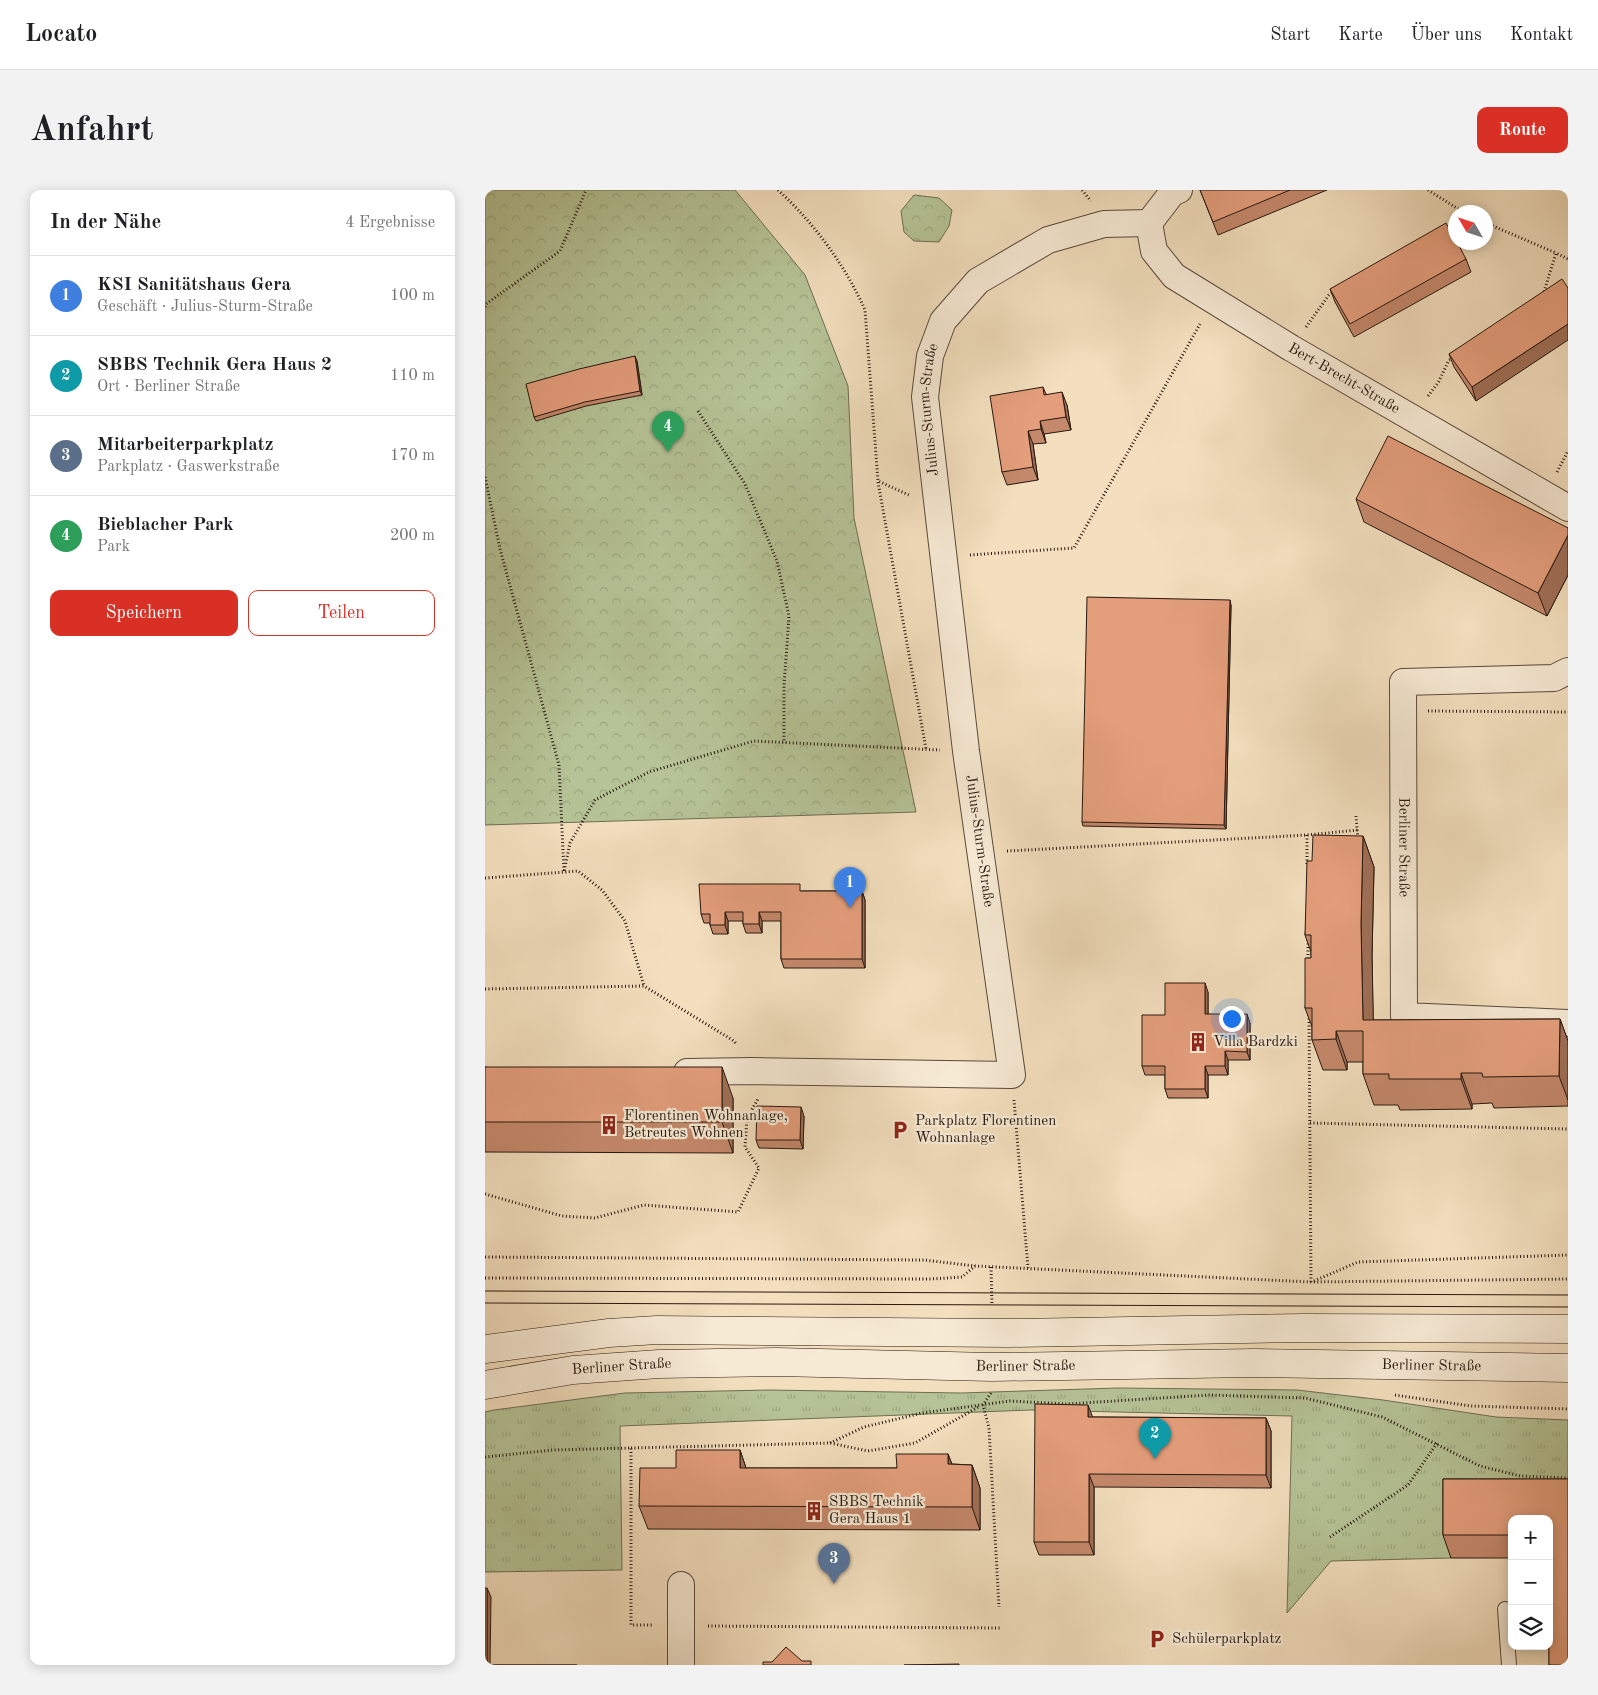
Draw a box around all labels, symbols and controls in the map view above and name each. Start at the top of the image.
text: Locato [25,23,97,47]
text: Start [1270,26,1310,44]
text: Karte [1338,26,1383,44]
text: Über uns [1411,26,1482,44]
text: Kontakt [1510,26,1573,44]
button: Route [1477,107,1568,153]
text: Anfahrt [30,113,153,148]
north arrow [1448,205,1493,250]
text: In der Nähe [50,212,161,233]
text: 4 Ergebnisse [345,215,435,231]
text: KSI Sanitätshaus Gera [97,276,291,295]
text: 1 [61,288,71,304]
text: 100 m [390,288,435,304]
text: Geschäft · Julius-Sturm-Straße [97,299,313,315]
street label: Julius-Sturm-Straße [917,341,942,477]
street label: Bert-Brecht-Straße [1286,341,1402,417]
text: SBBS Technik Gera Haus 2 [97,356,332,375]
text: 2 [61,368,71,384]
text: 110 m [390,368,435,384]
text: Ort · Berliner Straße [97,379,240,395]
pin: 4 [652,411,684,452]
text: Mitarbeiterparkplatz [97,436,273,455]
text: 3 [61,448,71,464]
text: 170 m [390,448,435,464]
text: Parkplatz · Gaswerkstraße [97,459,280,475]
text: Bieblacher Park [97,516,234,535]
text: 4 [61,528,71,544]
text: 200 m [390,528,435,544]
text: Park [97,539,130,555]
button: Speichern [50,590,238,636]
button: Teilen [248,590,435,636]
street label: Julius-Sturm-Straße [962,774,996,908]
street label: Berliner Straße [1396,797,1411,897]
pin: 1 [834,867,866,908]
your location [1219,1006,1245,1032]
building icon: Villa Bardzki [1187,1031,1209,1053]
place label: Villa Bardzki [1213,1035,1298,1050]
place label: Florentinen Wohnanlage, Betreutes Wohnen [624,1109,788,1141]
building icon: Florentinen Wohnanlage, Betreutes Wohnen [598,1114,620,1136]
place label: Parkplatz Florentinen Wohnanlage [915,1114,1056,1146]
parking icon: Parkplatz Florentinen Wohnanlage [889,1119,911,1141]
street label: Berliner Straße [571,1356,672,1378]
street label: Berliner Straße [975,1358,1076,1375]
street label: Berliner Straße [1381,1358,1482,1374]
pin: 2 [1139,1418,1171,1459]
place label: SBBS Technik Gera Haus 1 [829,1495,924,1527]
building icon: SBBS Technik Gera Haus 1 [803,1500,825,1522]
map controls [1508,1515,1553,1650]
button: + [1508,1515,1553,1560]
pin: 3 [818,1543,850,1584]
button: − [1508,1560,1553,1605]
button: layers [1508,1605,1553,1650]
parking icon: Schülerparkplatz [1146,1628,1168,1650]
place label: Schülerparkplatz [1172,1632,1281,1647]

